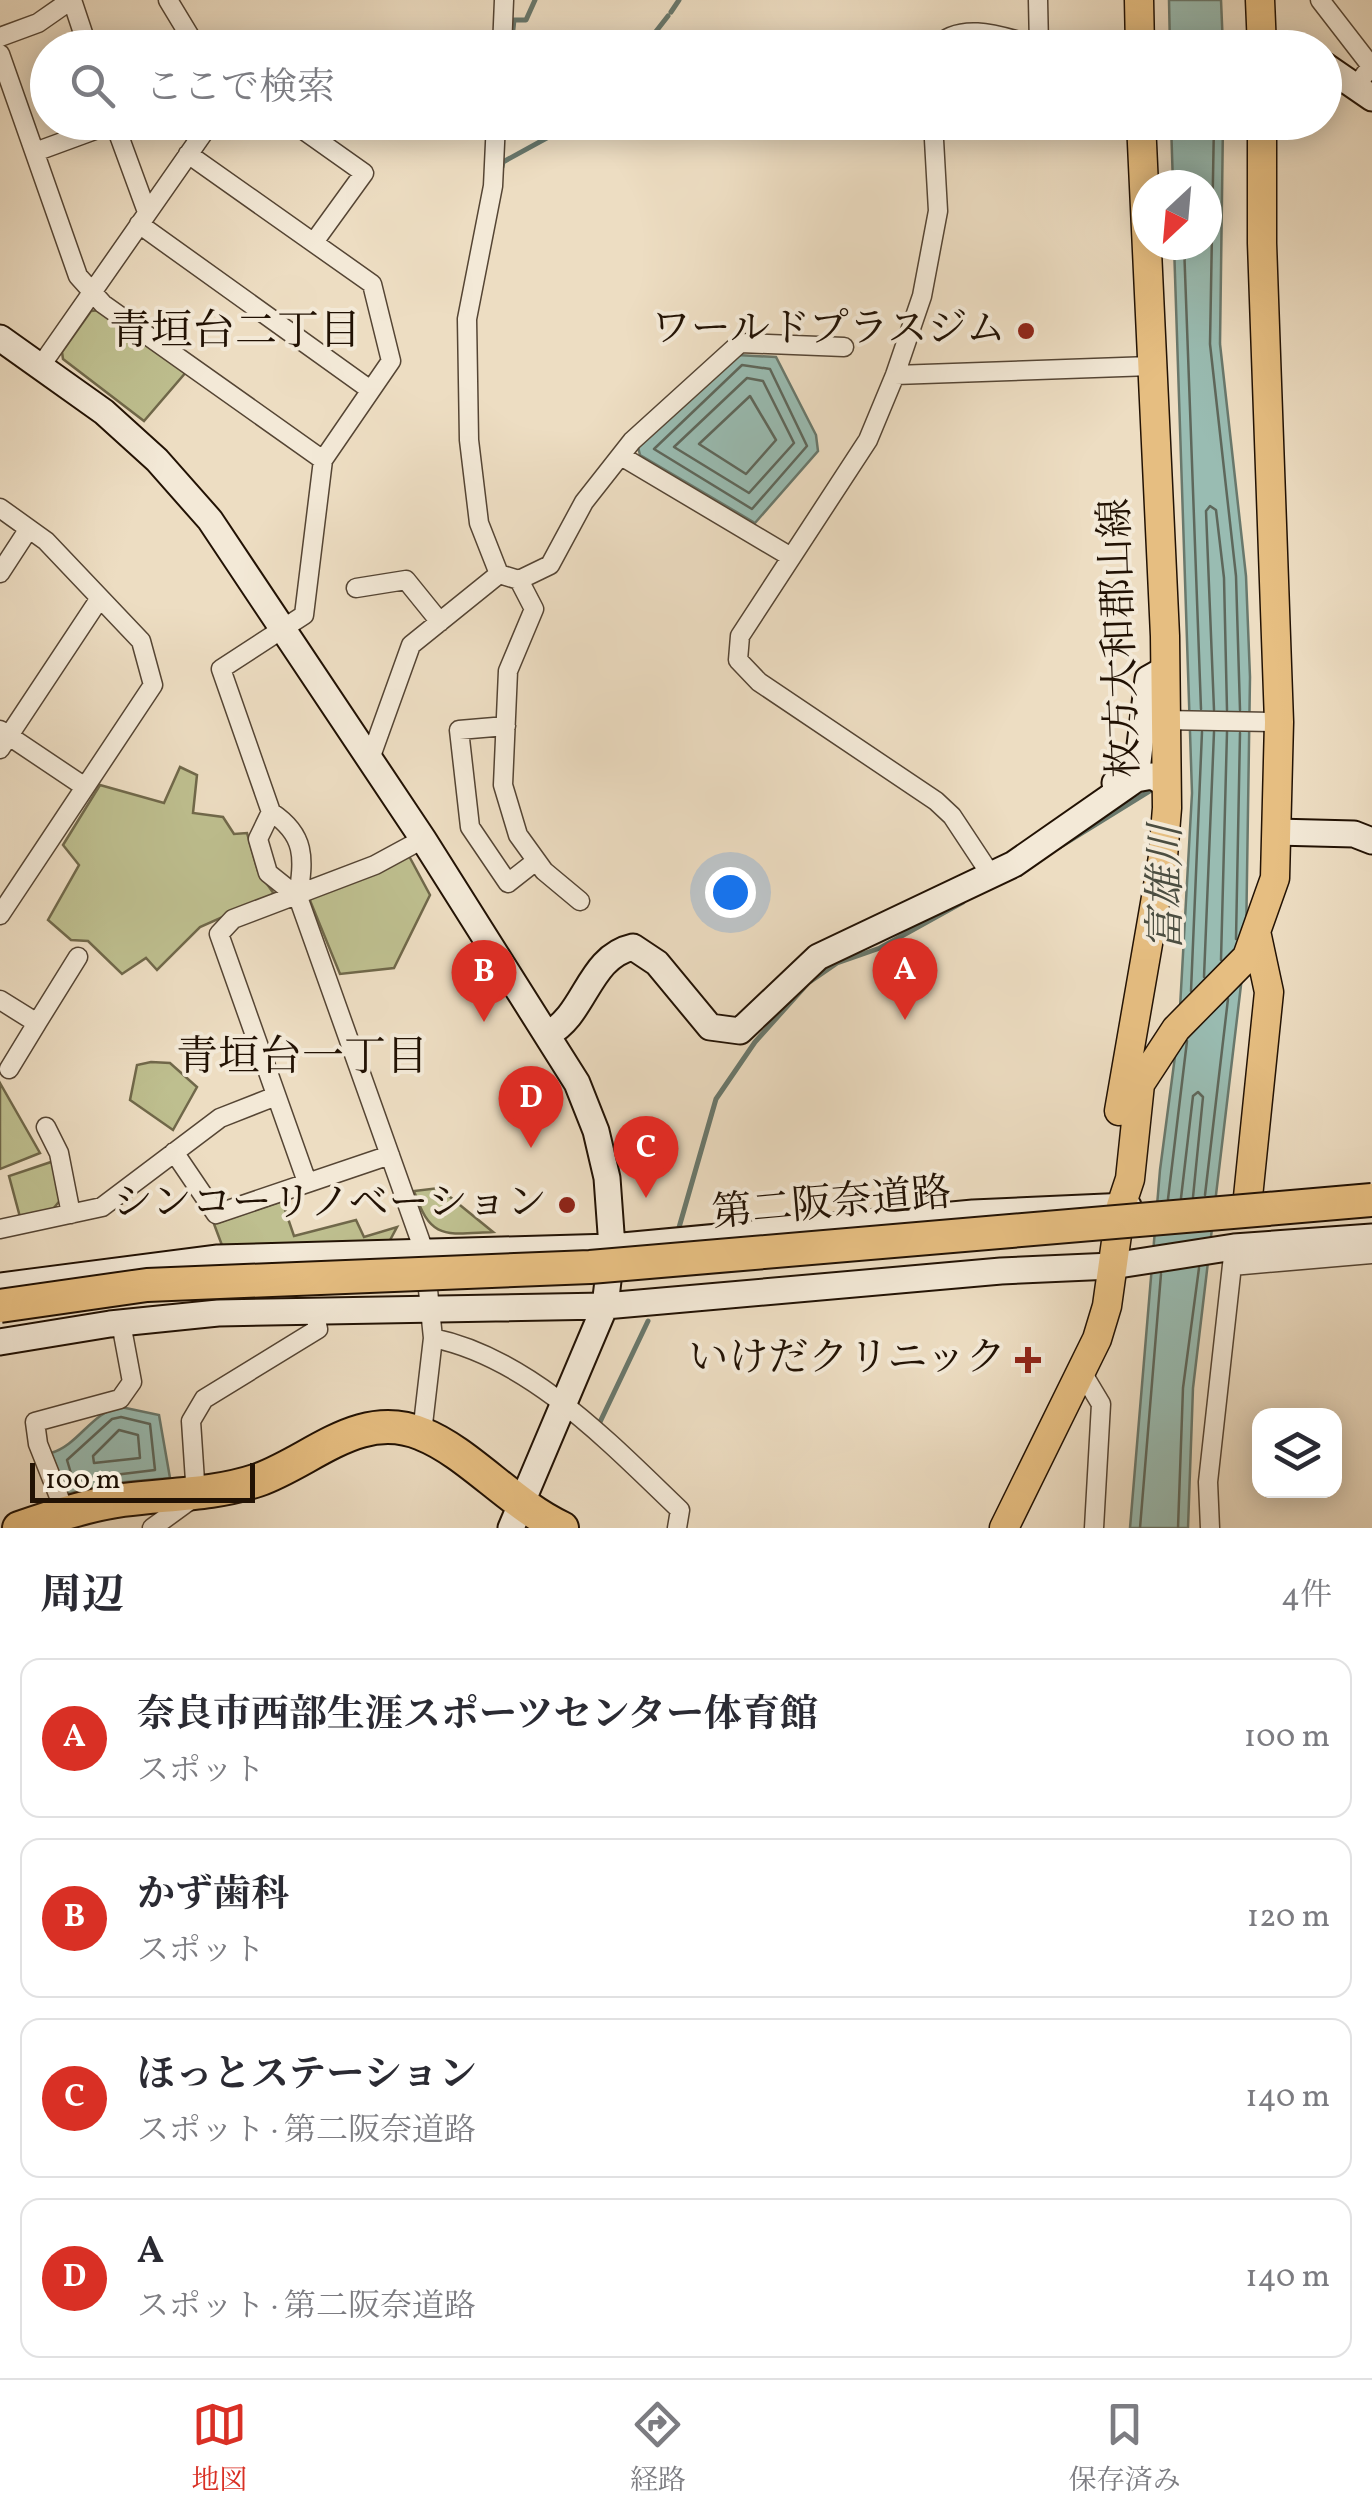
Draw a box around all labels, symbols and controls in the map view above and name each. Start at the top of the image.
search box [30,30,1342,140]
icon: search [65,58,120,113]
text: ここで検索 [145,63,335,116]
north arrow [1132,170,1222,260]
place label: ワールドプラスジム [651,303,1006,359]
district label: 青垣台二丁目 [109,304,361,363]
marker: ワールドプラスジム [1015,320,1037,342]
street label: 枚方大和郡山線 [1089,497,1155,779]
water label: 富雄川 [1139,821,1198,951]
your location [705,867,756,918]
pin: A [872,938,938,1020]
pin: B [452,940,516,1022]
district label: 青垣台一丁目 [176,1030,428,1089]
pin: D [498,1066,564,1148]
pin: C [614,1116,678,1198]
street label: 第二阪奈道路 [710,1167,954,1243]
place label: シンコーリノベーション [113,1177,547,1233]
marker: シンコーリノベーション [556,1194,578,1216]
place label: いけだクリニック [688,1332,1006,1388]
marker: いけだクリニック [1015,1347,1041,1373]
map controls [1252,1408,1342,1498]
button: layers [1252,1408,1342,1498]
scale bar [30,1458,255,1502]
text: 100 m [45,1461,120,1500]
text: 周辺 [40,1568,124,1627]
text: 4件 [1281,1575,1332,1619]
text: 奈良市西部生涯スポーツセンター体育館 [137,1690,818,1743]
text: A [63,1716,86,1760]
text: 100 m [1244,1716,1330,1760]
text: スポット [137,1750,265,1794]
text: かず歯科 [137,1870,289,1923]
text: B [64,1896,85,1940]
text: 120 m [1247,1896,1330,1940]
text: スポット [137,1930,265,1974]
text: ほっとステーション [137,2050,477,2103]
text: C [64,2076,85,2120]
text: 140 m [1245,2076,1330,2120]
text: スポット · 第二阪奈道路 [137,2110,476,2154]
text: A [137,2226,164,2279]
text: D [63,2256,86,2300]
text: 140 m [1245,2256,1330,2300]
text: スポット · 第二阪奈道路 [137,2286,476,2330]
tab: 地図 [191,2397,247,2501]
tab: 経路 [630,2397,686,2501]
tab: 保存済み [1069,2397,1181,2501]

